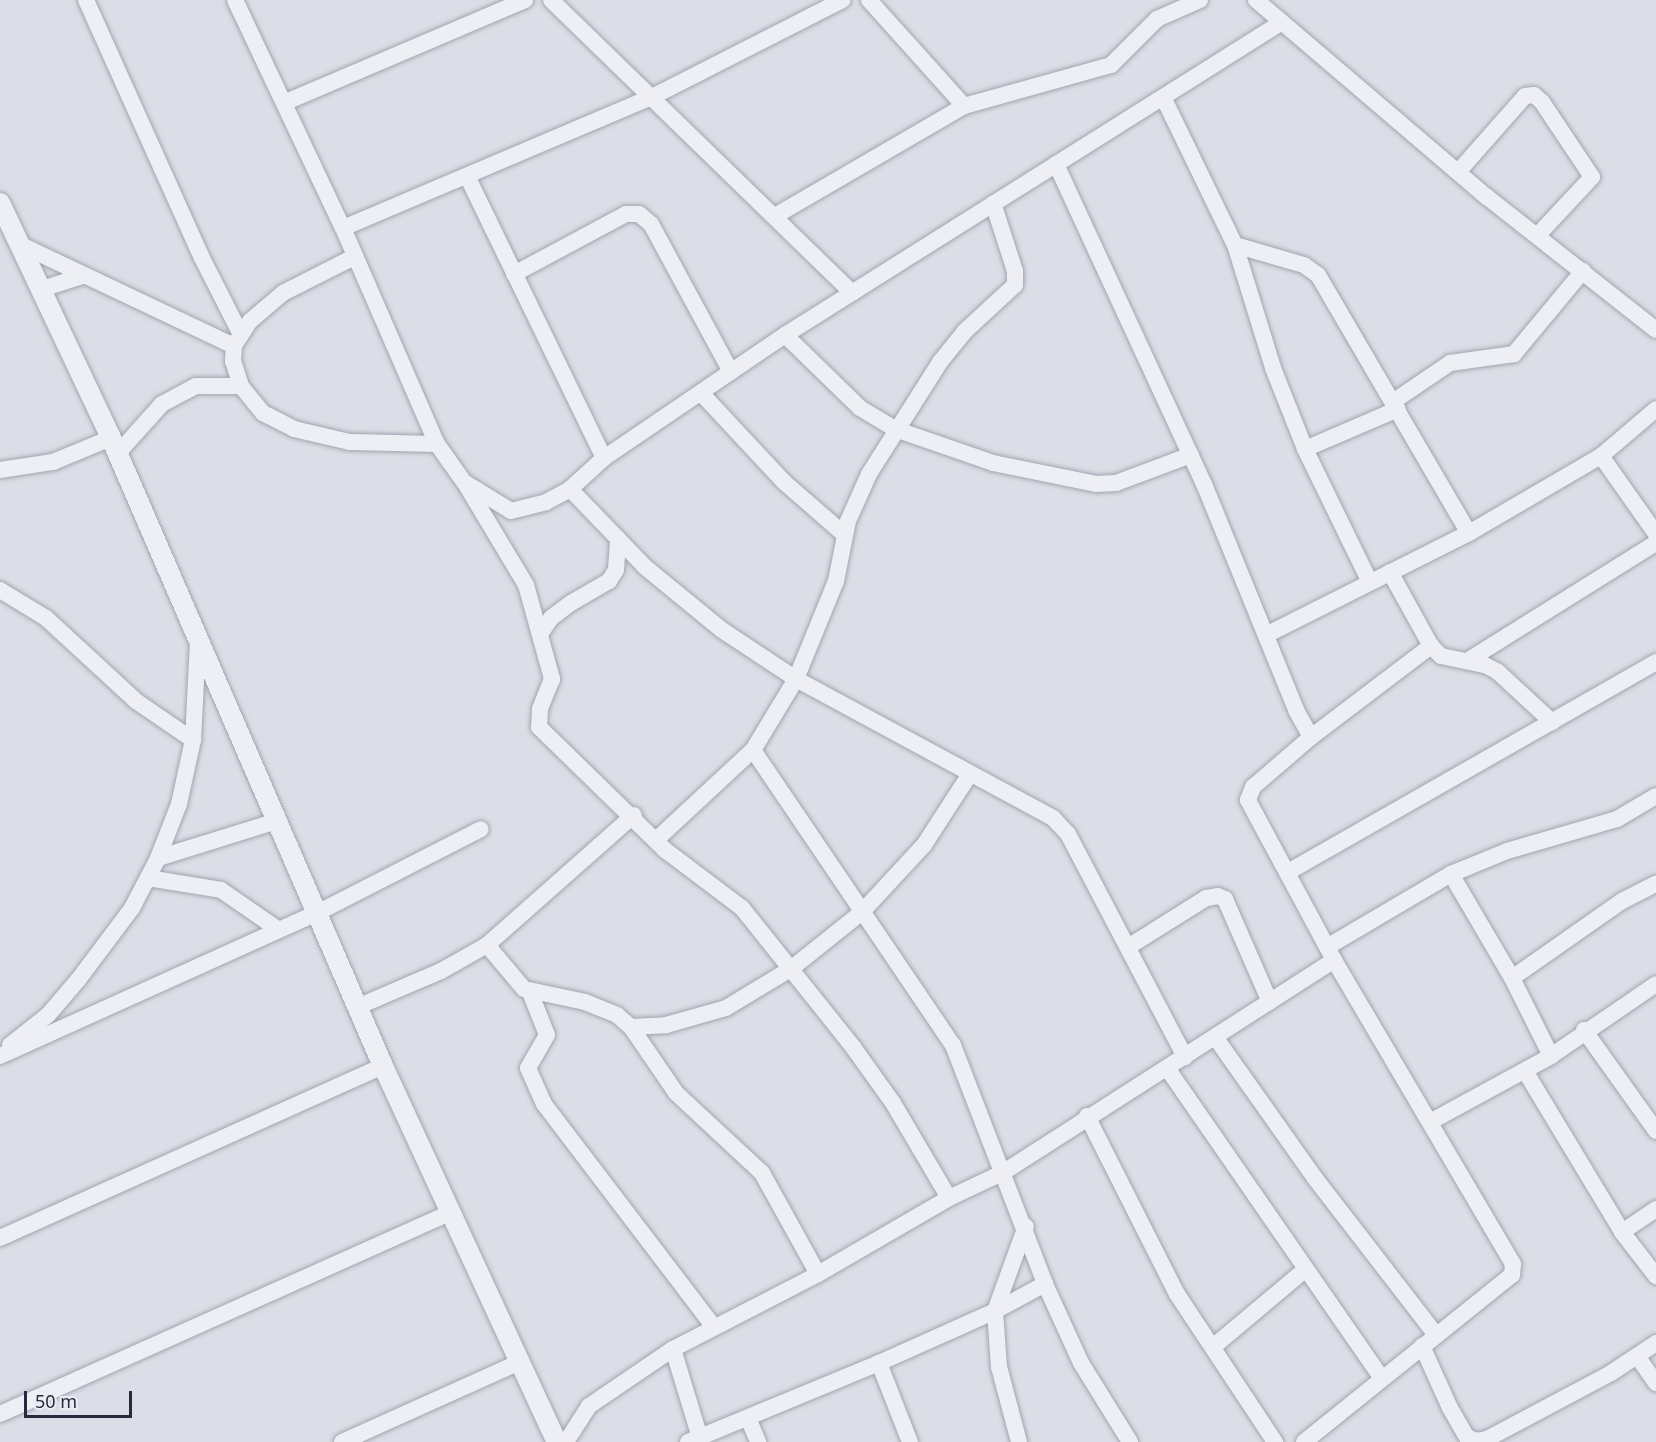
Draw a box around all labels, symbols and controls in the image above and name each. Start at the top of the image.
scale bar [27,1379,135,1417]
text: 50 m [35,1389,77,1413]

